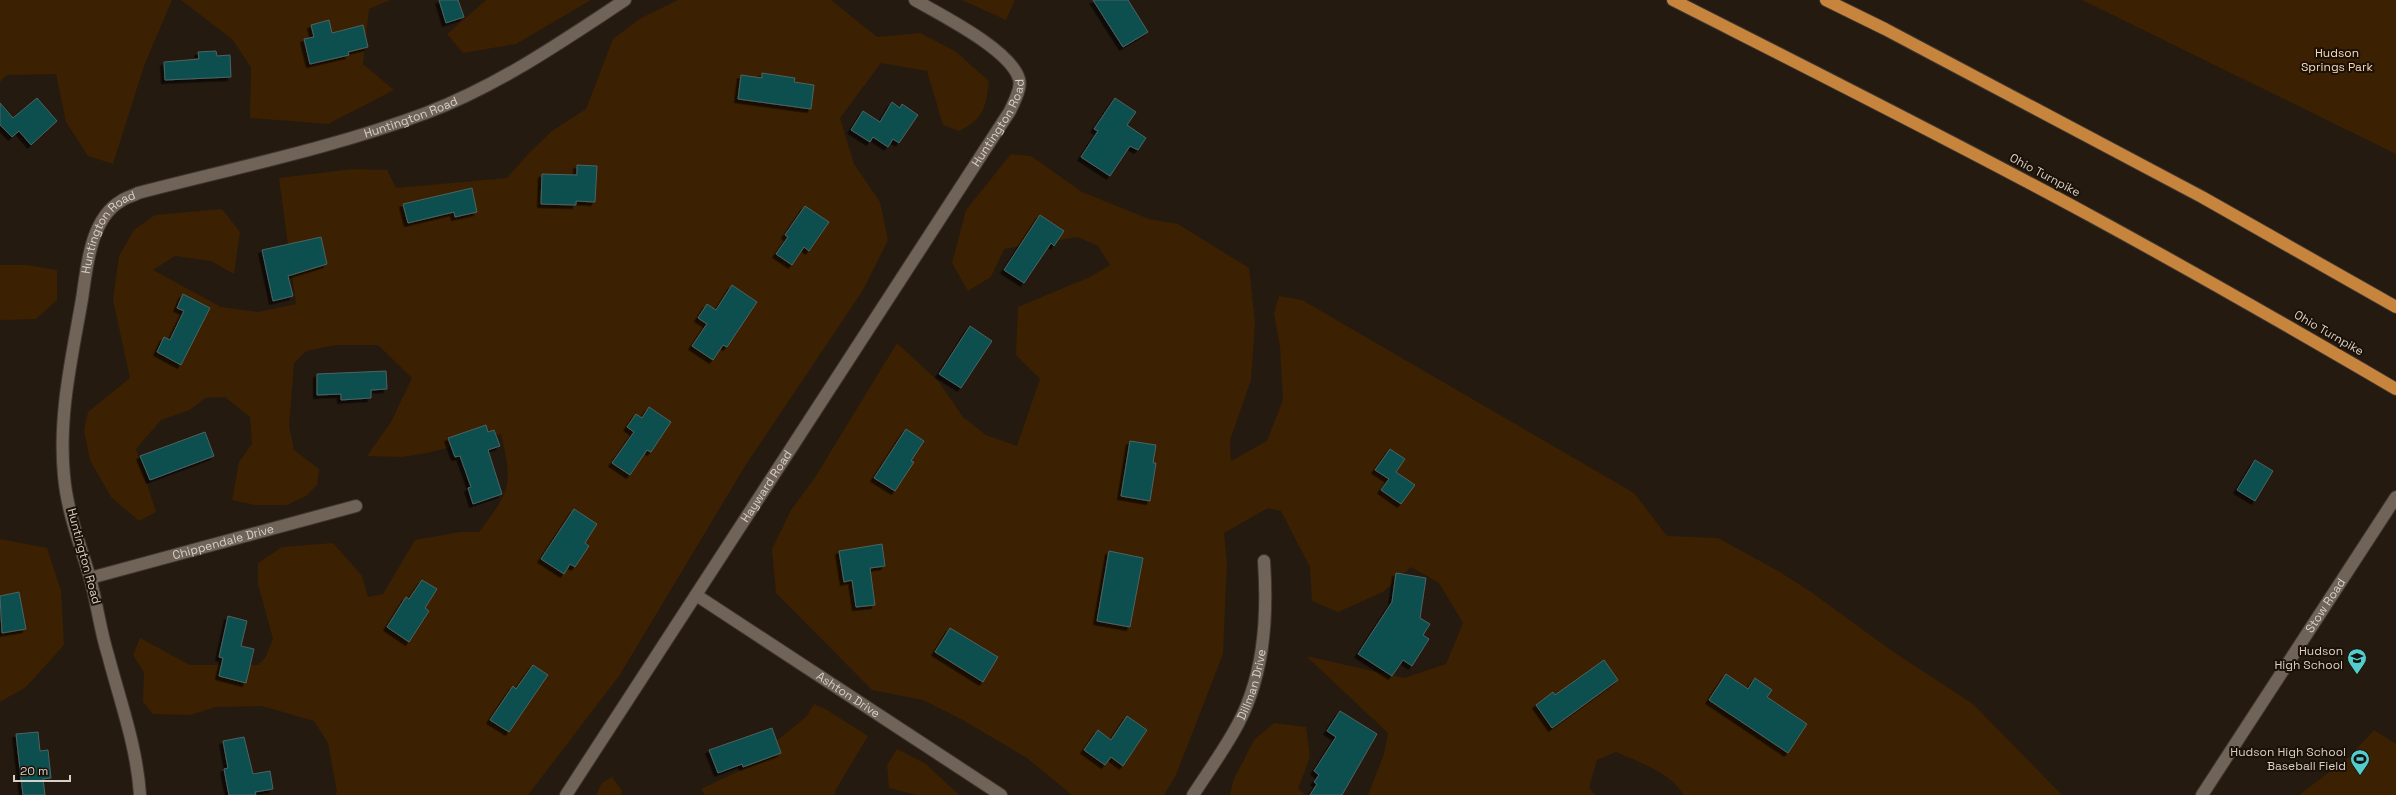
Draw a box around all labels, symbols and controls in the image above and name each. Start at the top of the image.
park label: Hudson Springs Park [2301,45,2374,75]
street label: Huntington Road [968,79,1028,170]
street label: Huntington Road [362,93,460,142]
street label: Ohio Turnpike [2007,150,2083,200]
street label: Huntington Road [78,187,138,275]
street label: Ohio Turnpike [2291,307,2367,359]
street label: Hayward Road [737,447,796,526]
street label: Huntington Road [64,506,104,606]
street label: Chippendale Drive [171,521,276,563]
street label: Stow Road [2302,575,2349,636]
place label: Hudson High School [2274,643,2343,673]
school or university icon: Hudson High School [2346,647,2368,675]
street label: Dillman Drive [1233,648,1270,723]
street label: Ashton Drive [813,668,883,722]
place label: Hudson High School Baseball Field [2230,744,2346,774]
sports icon: Hudson High School Baseball Field [2349,748,2371,776]
scale bar [14,757,70,783]
text: 20 m [20,763,48,779]

